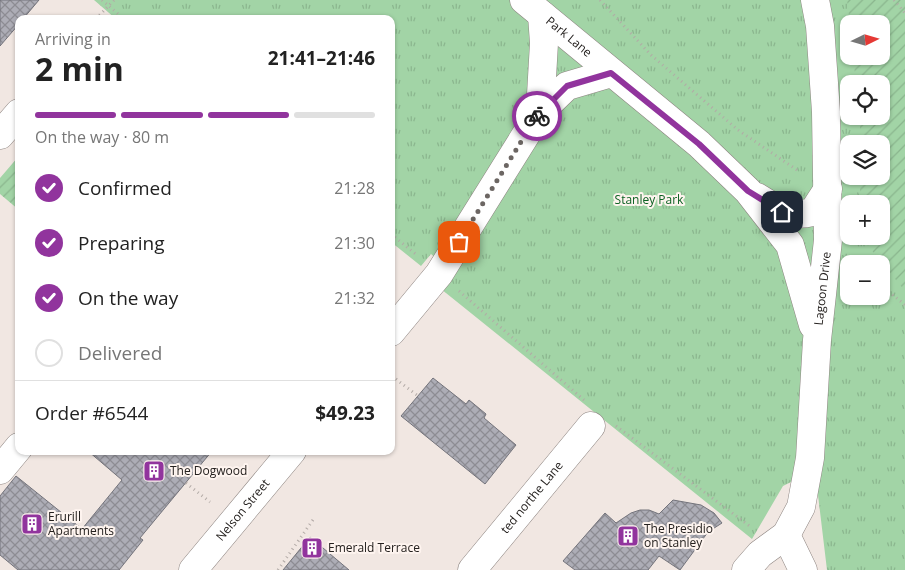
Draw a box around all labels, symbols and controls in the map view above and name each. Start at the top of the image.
street label: Park Lane [542,12,596,61]
north arrow [840,15,890,65]
map controls [840,15,890,305]
text: Arriving in [35,28,111,50]
text: 21:41–21:46 [268,45,375,71]
text: 2 min [35,47,124,90]
button: locate [840,75,890,125]
courier [512,91,562,141]
icon: bike [523,102,551,130]
text: On the way · 80 m [35,126,169,148]
button: layers [840,135,890,185]
icon: check [35,174,63,202]
text: Confirmed [78,175,172,201]
text: 21:28 [334,177,375,199]
park label: Stanley Park [615,191,684,208]
pin [761,191,803,233]
button: + [840,195,890,245]
icon: home [768,198,796,226]
pin [438,221,480,263]
icon: bag [445,228,473,256]
icon: check [35,229,63,257]
text: Preparing [78,230,165,256]
text: 21:30 [334,232,375,254]
street label: Lagoon Drive [810,251,835,326]
button: − [840,255,890,305]
icon: check [35,284,63,312]
text: On the way [78,285,178,311]
text: 21:32 [334,287,375,309]
text: Delivered [78,340,162,366]
text: Order #6544 [35,400,148,426]
text: $49.23 [315,400,375,426]
street label: ted northe Lane [496,457,567,537]
building icon: The Dogwood [142,459,166,483]
place label: The Dogwood [170,462,247,479]
street label: Nelson Street [212,475,273,544]
place label: Erurill Apartments [48,508,114,539]
building icon: Erurill Apartments [20,512,44,536]
place label: The Presidio on Stanley [644,520,713,551]
building icon: The Presidio on Stanley [616,524,640,548]
building icon: Emerald Terrace [300,536,324,560]
place label: Emerald Terrace [328,539,420,556]

